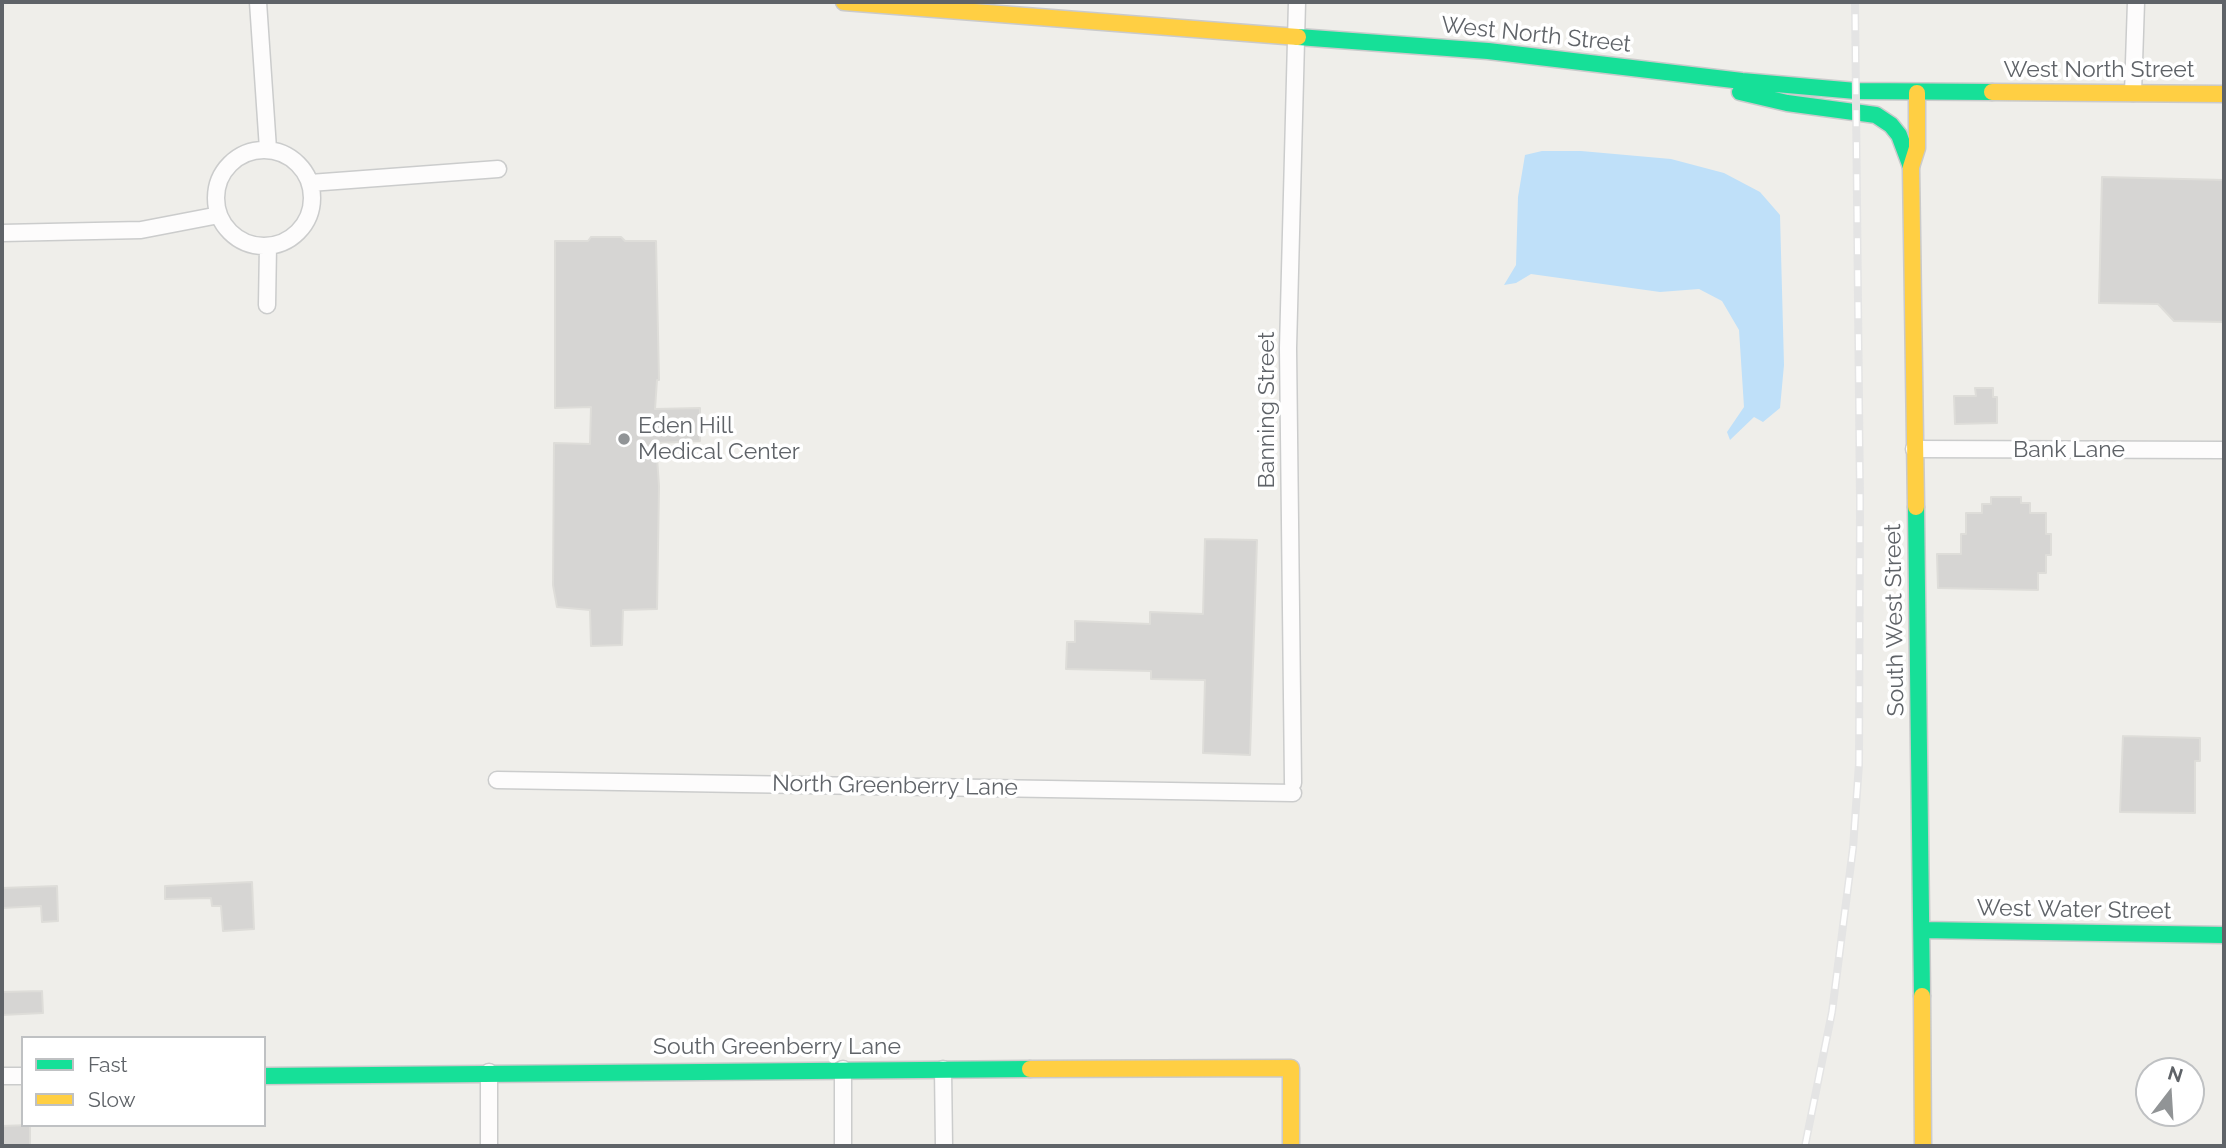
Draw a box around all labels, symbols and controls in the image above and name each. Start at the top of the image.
street label: West North Street [1440,11,1632,59]
street label: West North Street [2004,56,2194,84]
street label: Banning Street [1253,332,1281,488]
place label: Eden Hill Medical Center [638,412,800,466]
marker: Eden Hill Medical Center [616,431,632,447]
street label: Bank Lane [2013,436,2125,464]
street label: South West Street [1880,523,1910,717]
street label: North Greenberry Lane [772,770,1018,802]
street label: West Water Street [1976,895,2172,925]
street label: South Greenberry Lane [653,1033,901,1061]
legend [21,1036,266,1127]
text: Fast [88,1052,128,1077]
north arrow [2135,1057,2205,1127]
text: N [2165,1061,2186,1086]
text: Slow [88,1087,136,1112]

